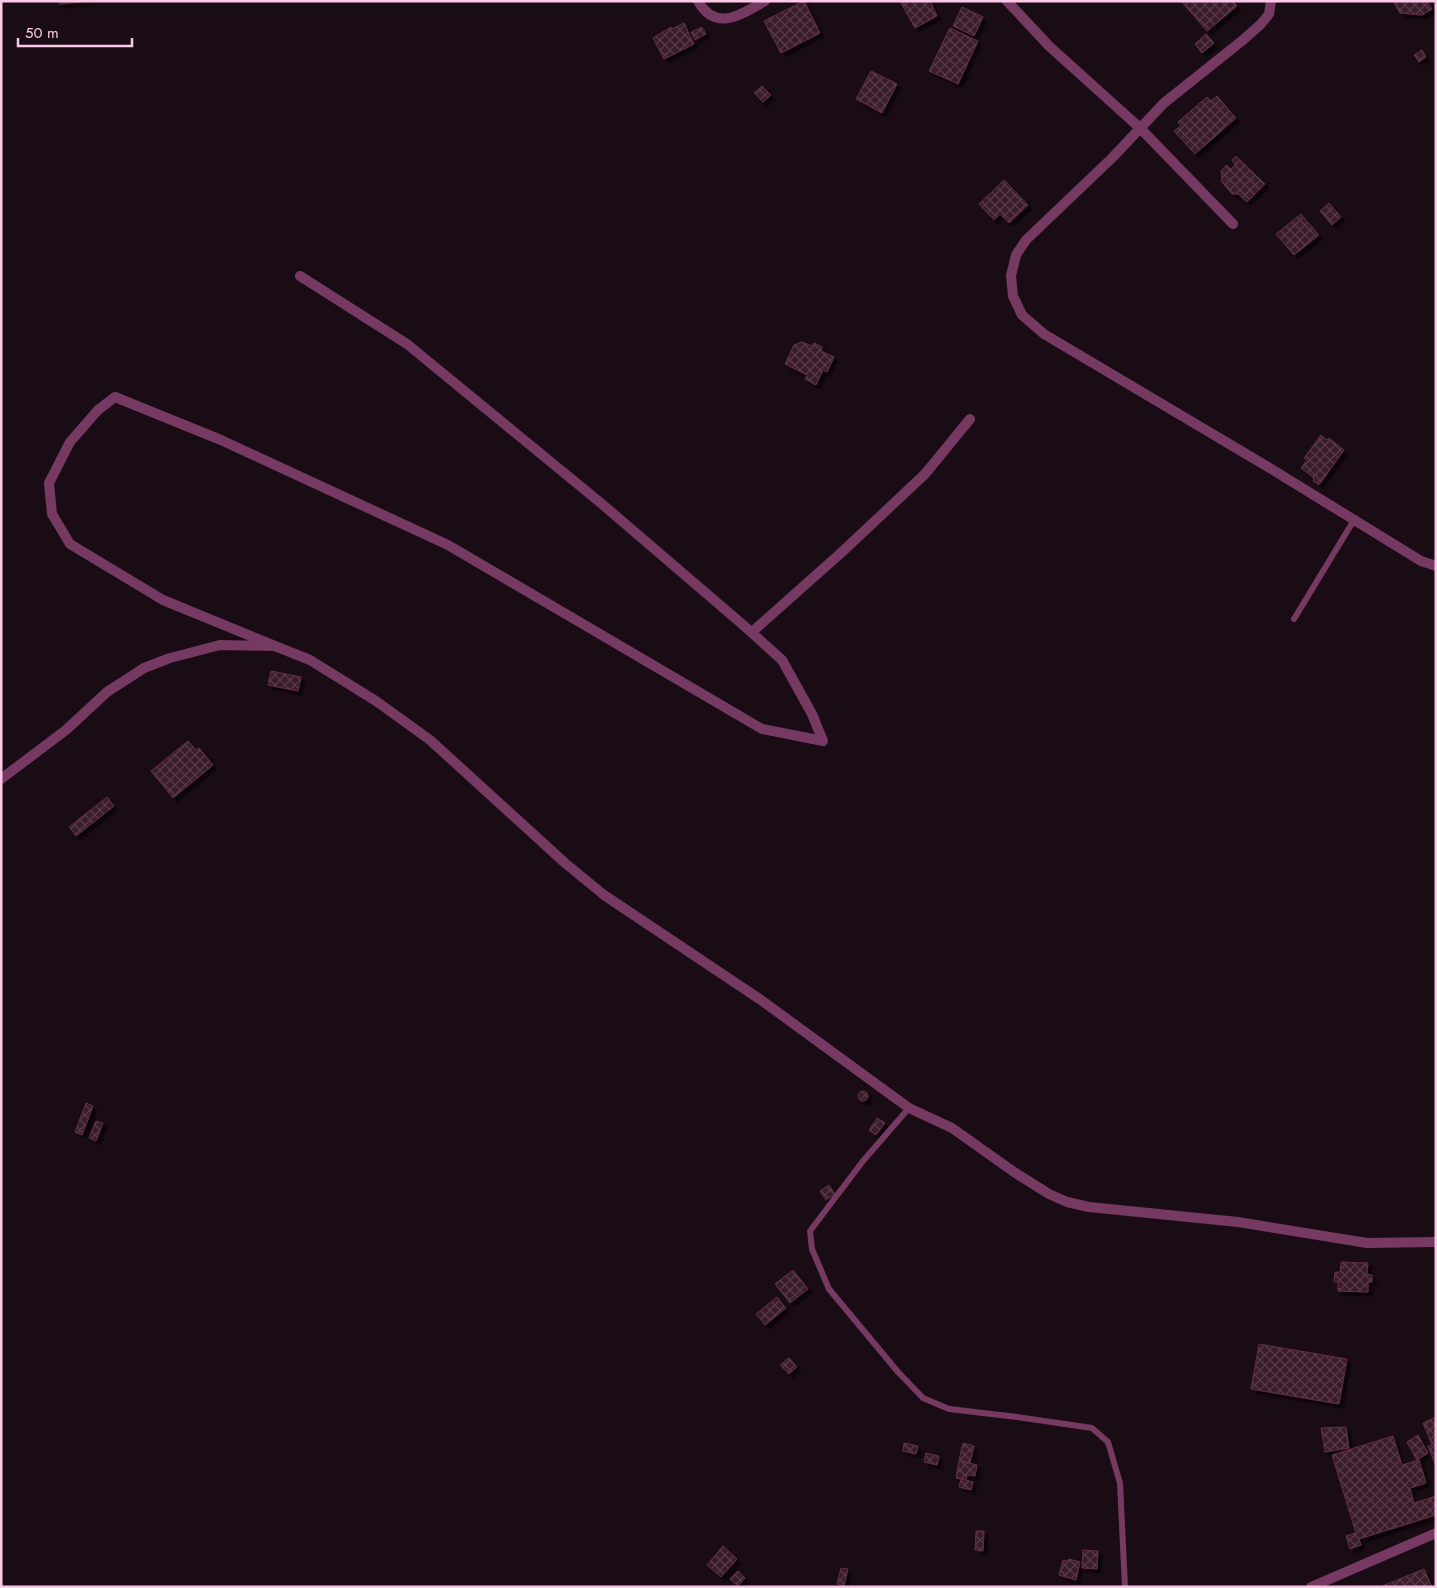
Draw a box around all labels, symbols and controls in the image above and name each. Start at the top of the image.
scale bar [18,15,131,47]
text: 50 m [25,22,59,44]

